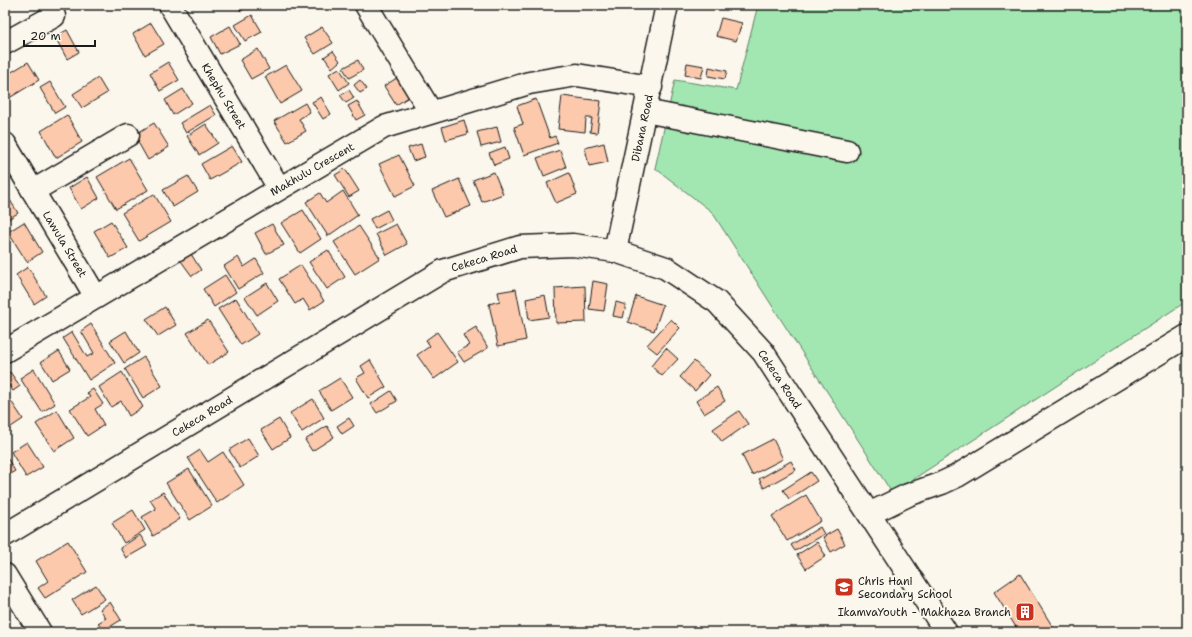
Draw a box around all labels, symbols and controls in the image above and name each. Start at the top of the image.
scale bar [24,22,95,48]
text: 20 m [30,28,61,44]
street label: Khephu Street [198,60,249,132]
street label: Dibana Road [628,93,657,163]
street label: Makhulu Crescent [267,139,357,200]
street label: Lawula Street [39,208,90,280]
street label: Cekeca Road [449,241,519,276]
street label: Cekeca Road [754,347,805,412]
street label: Cekeca Road [169,392,235,440]
place label: Chris Hani Secondary School [858,574,953,602]
school or university icon: Chris Hani Secondary School [833,576,855,598]
building icon: IkamvaYouth - Makhaza Branch [1014,601,1036,623]
place label: IkamvaYouth - Makhaza Branch [838,605,1011,620]

